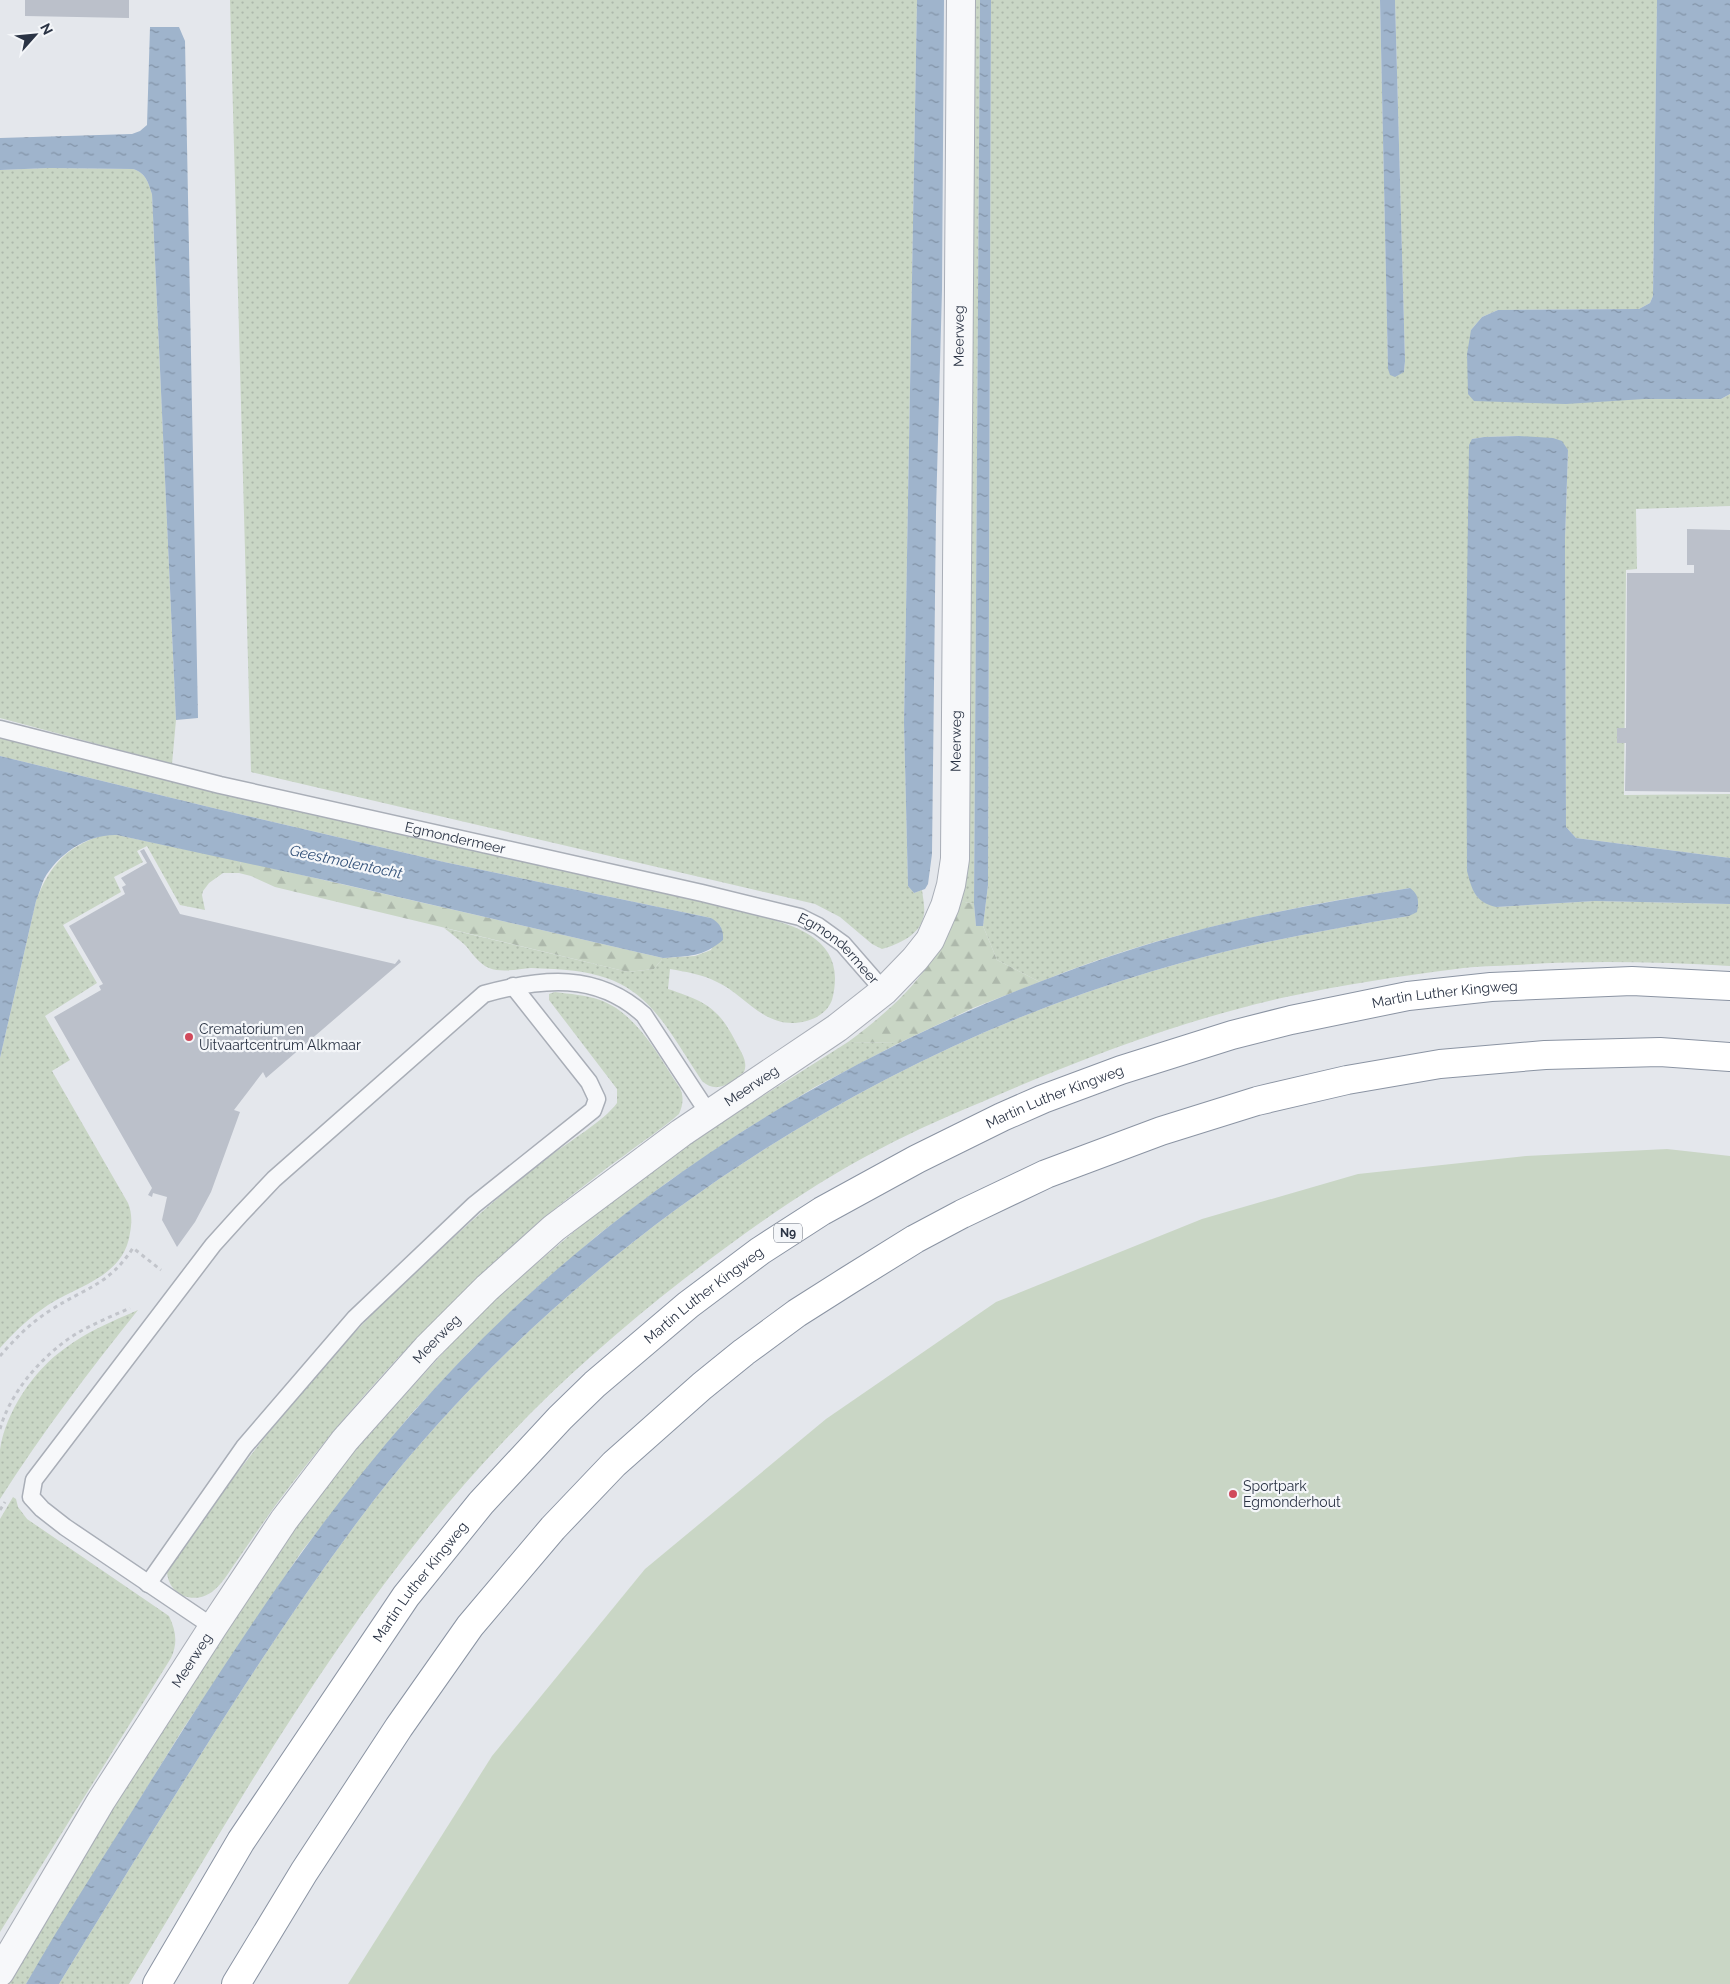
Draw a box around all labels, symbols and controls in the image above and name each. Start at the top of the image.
north arrow [10,10,60,60]
text: N [37,21,56,37]
street label: Meerweg [950,305,967,367]
street label: Meerweg [948,710,964,772]
street label: Egmondermeer [403,819,507,857]
water label: Geestmolentocht [288,841,404,883]
street label: Egmondermeer [795,909,882,987]
street label: Martin Luther Kingweg [1371,978,1518,1011]
place label: Crematorium en Uitvaartcentrum Alkmaar [199,1021,361,1053]
marker: Crematorium en Uitvaartcentrum Alkmaar [183,1031,195,1043]
street label: Meerweg [721,1062,781,1109]
street label: Martin Luther Kingweg [983,1062,1126,1132]
road number: N9 [774,1224,802,1242]
street label: Martin Luther Kingweg [641,1243,766,1347]
street label: Meerweg [409,1311,464,1366]
place label: Sportpark Egmonderhout [1243,1478,1341,1510]
marker: Sportpark Egmonderhout [1227,1488,1239,1500]
street label: Martin Luther Kingweg [369,1518,471,1645]
street label: Meerweg [168,1630,215,1690]

